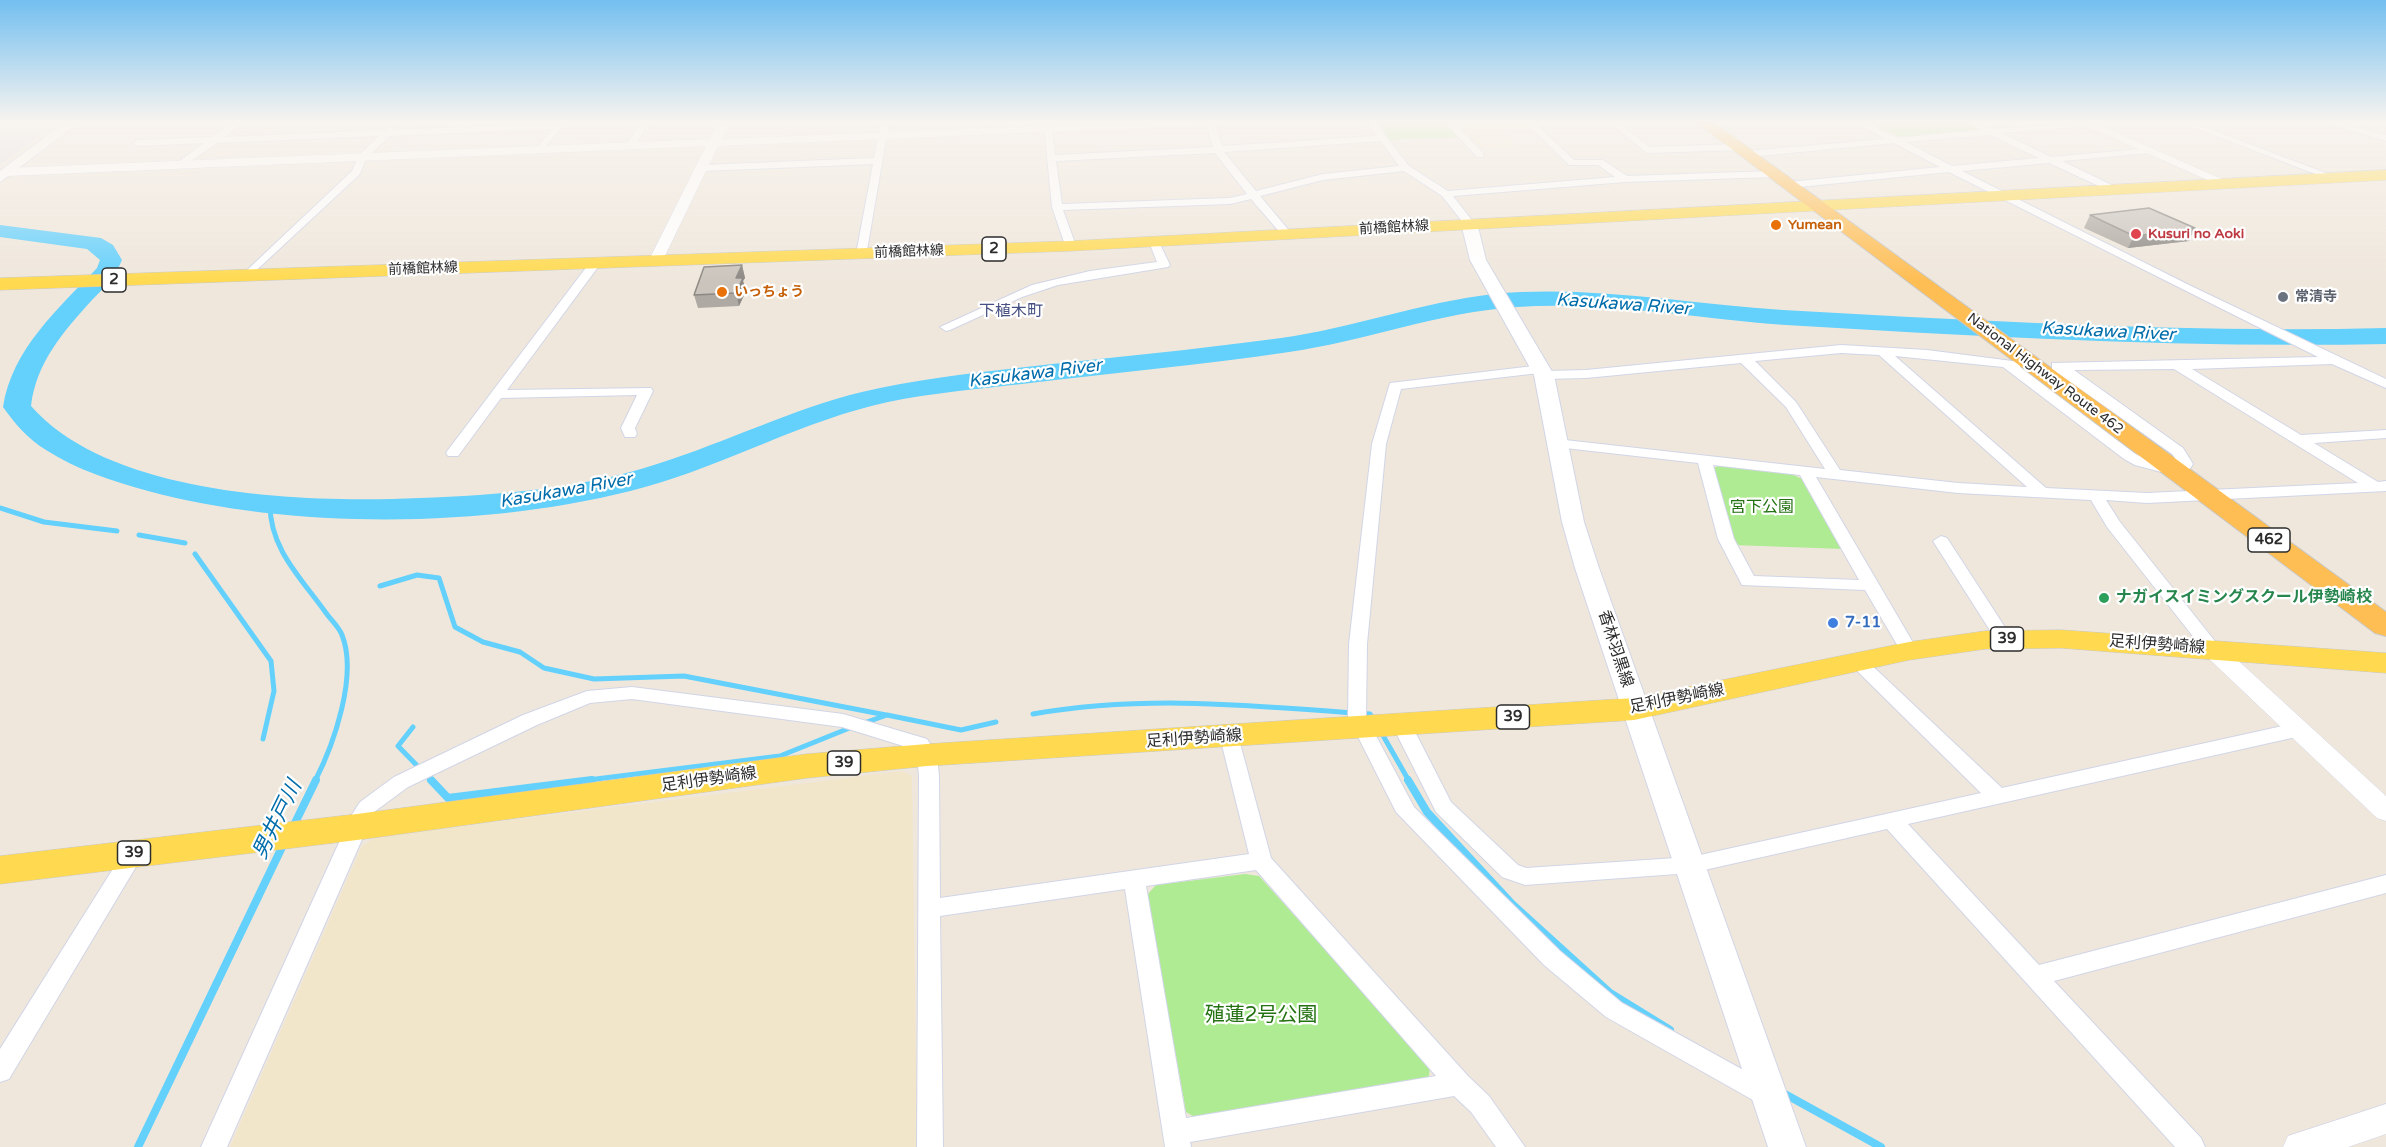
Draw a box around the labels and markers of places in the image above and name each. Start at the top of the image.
place label: Yumean [1788,217,1842,233]
marker: Yumean [1769,218,1783,232]
place label: Kusuri no Aoki [2148,226,2244,242]
marker: Kusuri no Aoki [2129,227,2143,241]
place label: いっちょう [734,284,804,300]
marker: いっちょう [715,285,729,299]
place label: 常清寺 [2295,289,2337,305]
marker: 常清寺 [2276,290,2290,304]
place label: ナガイスイミングスクール伊勢崎校 [2116,588,2372,608]
marker: ナガイスイミングスクール伊勢崎校 [2097,591,2111,605]
place label: 7-11 [1845,613,1881,633]
marker: 7-11 [1826,616,1840,630]

